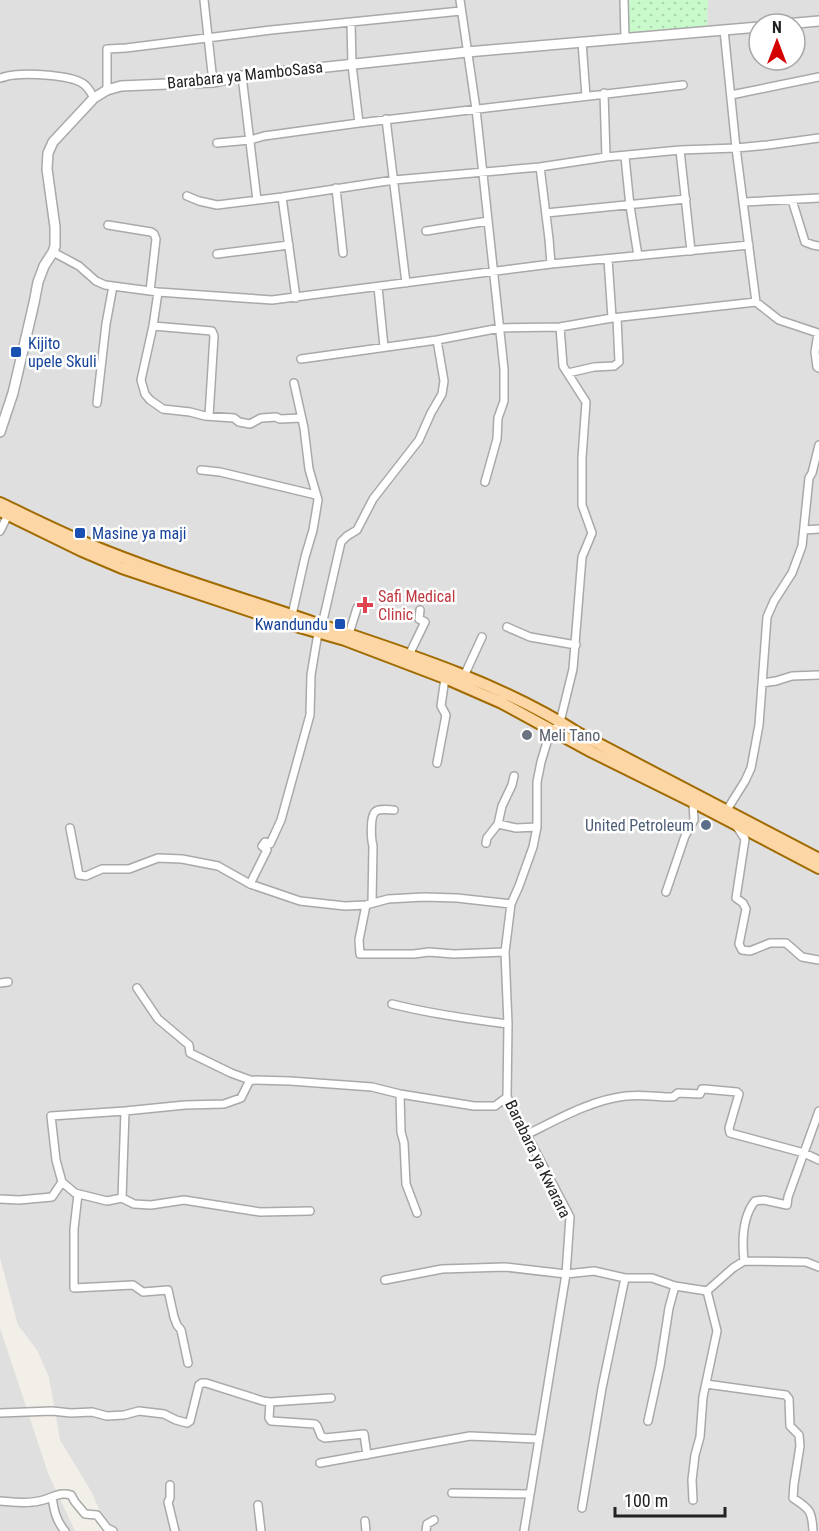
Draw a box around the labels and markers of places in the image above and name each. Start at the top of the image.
place label: Kijito upele Skuli [28,334,97,371]
marker: Kijito upele Skuli [9,345,23,359]
place label: Masine ya maji [92,524,187,543]
marker: Masine ya maji [73,526,87,540]
place label: Safi Medical Clinic [378,587,455,624]
marker: Safi Medical Clinic [356,596,374,614]
place label: Kwandundu [255,615,328,634]
marker: Kwandundu [333,617,347,631]
place label: Meli Tano [539,726,600,745]
marker: Meli Tano [520,728,534,742]
place label: United Petroleum [585,816,694,835]
marker: United Petroleum [699,818,713,832]

